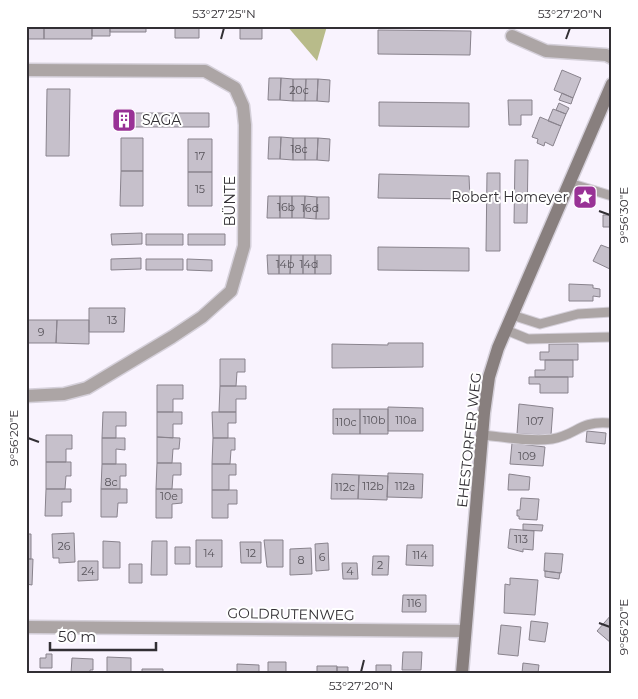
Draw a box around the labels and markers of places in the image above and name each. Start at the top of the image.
building icon: SAGA [111,107,137,133]
place label: SAGA [142,111,182,129]
place icon: Robert Homeyer [572,184,598,210]
place label: Robert Homeyer [451,188,568,206]

